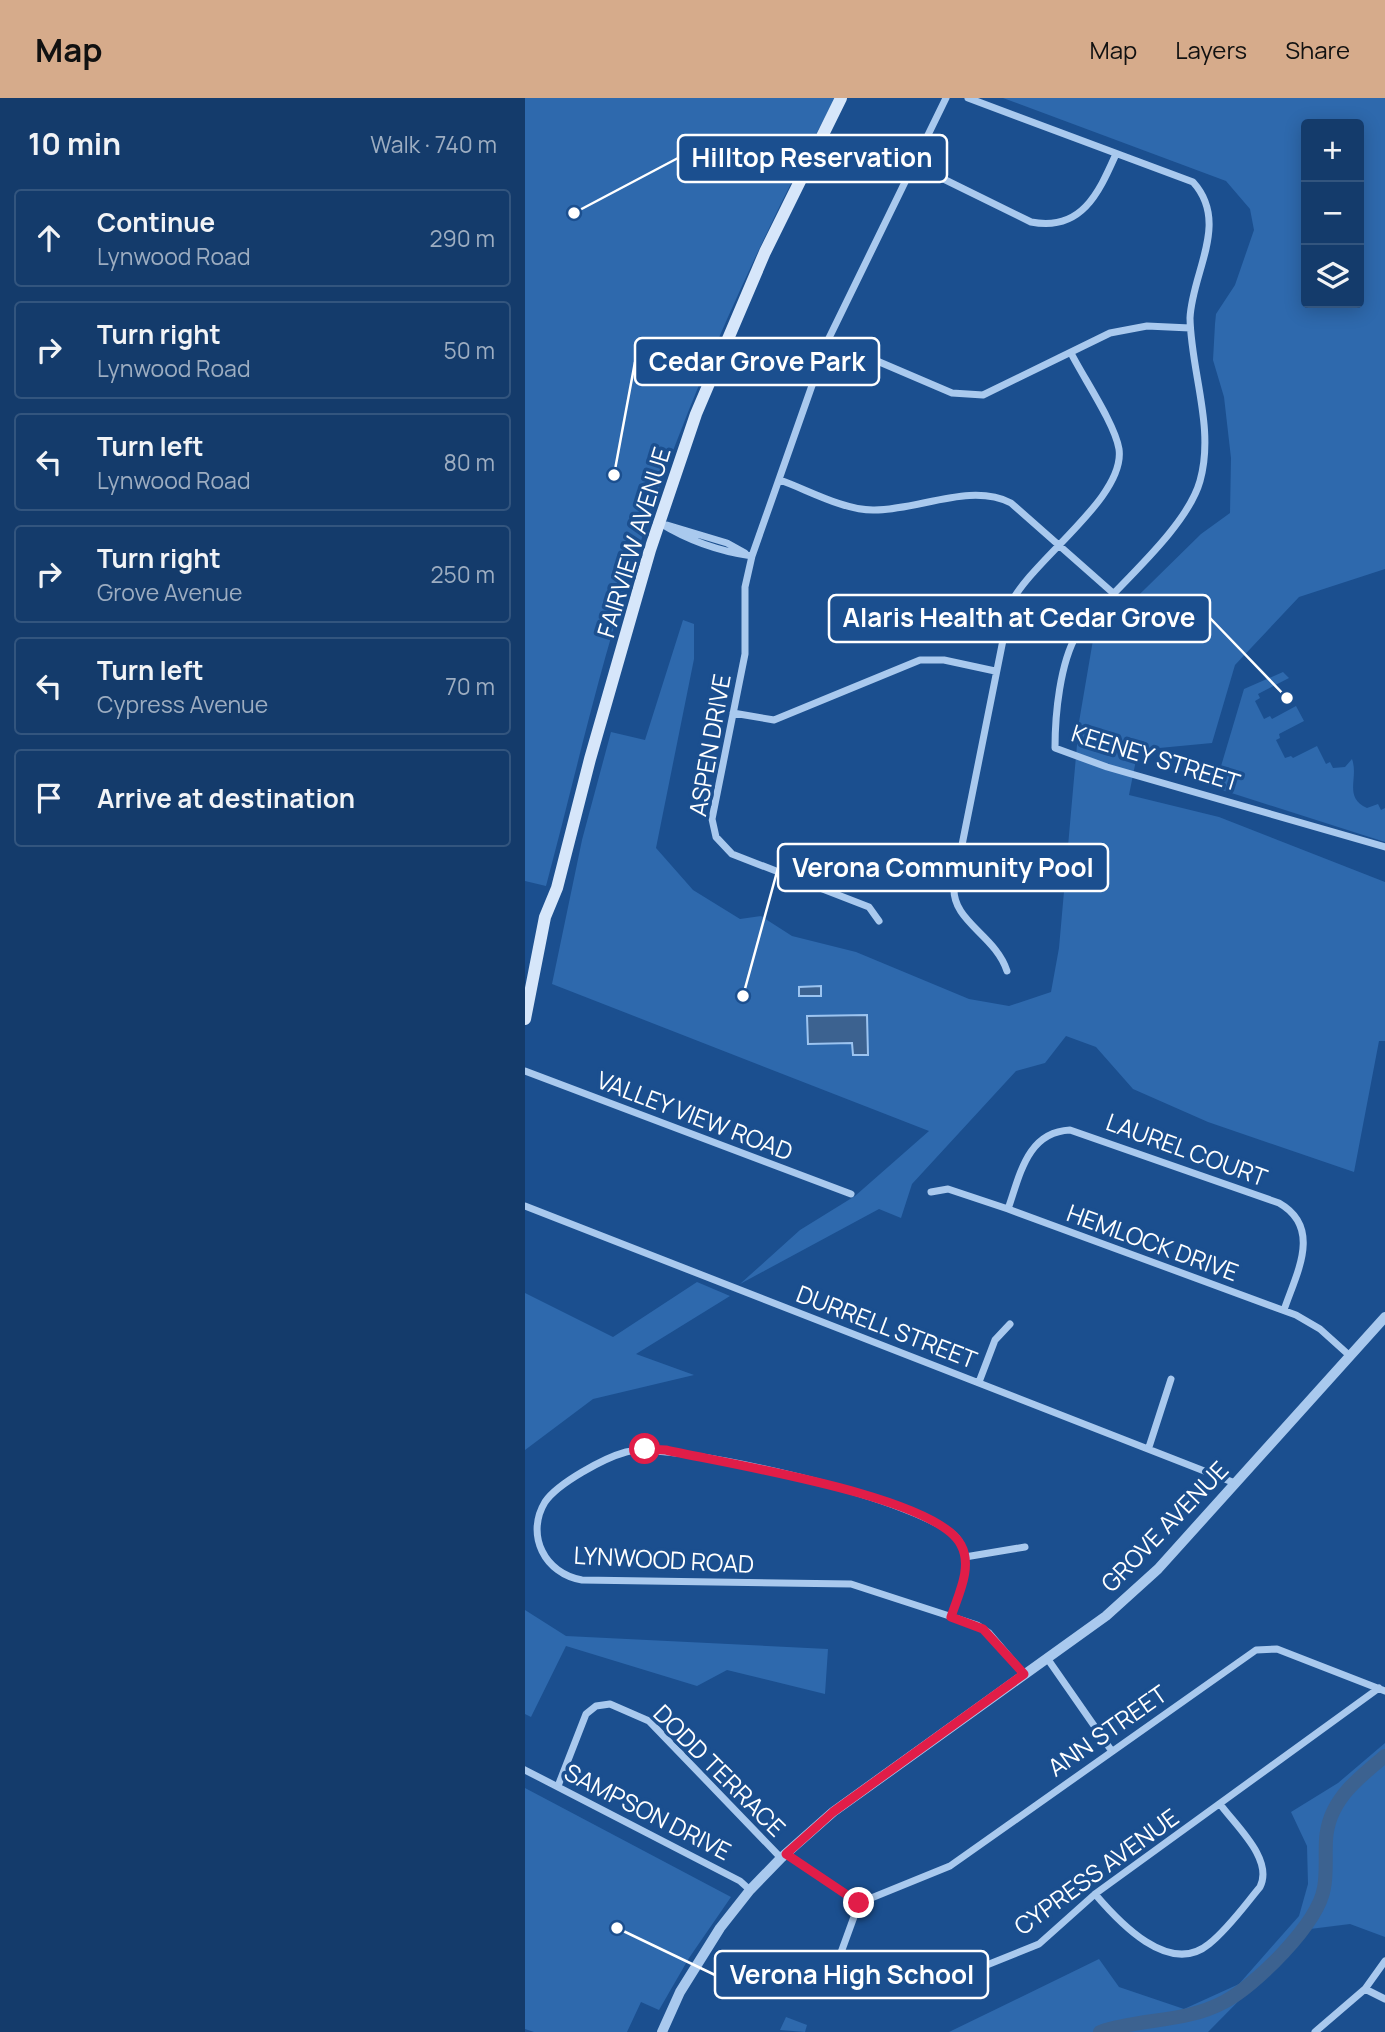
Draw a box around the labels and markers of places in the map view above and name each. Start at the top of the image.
callout: Hilltop Reservation [678,135,947,182]
callout: Cedar Grove Park [635,338,879,385]
callout: Alaris Health at Cedar Grove [829,595,1210,642]
callout: Verona Community Pool [778,844,1108,891]
callout: Verona High School [715,1951,988,1998]

